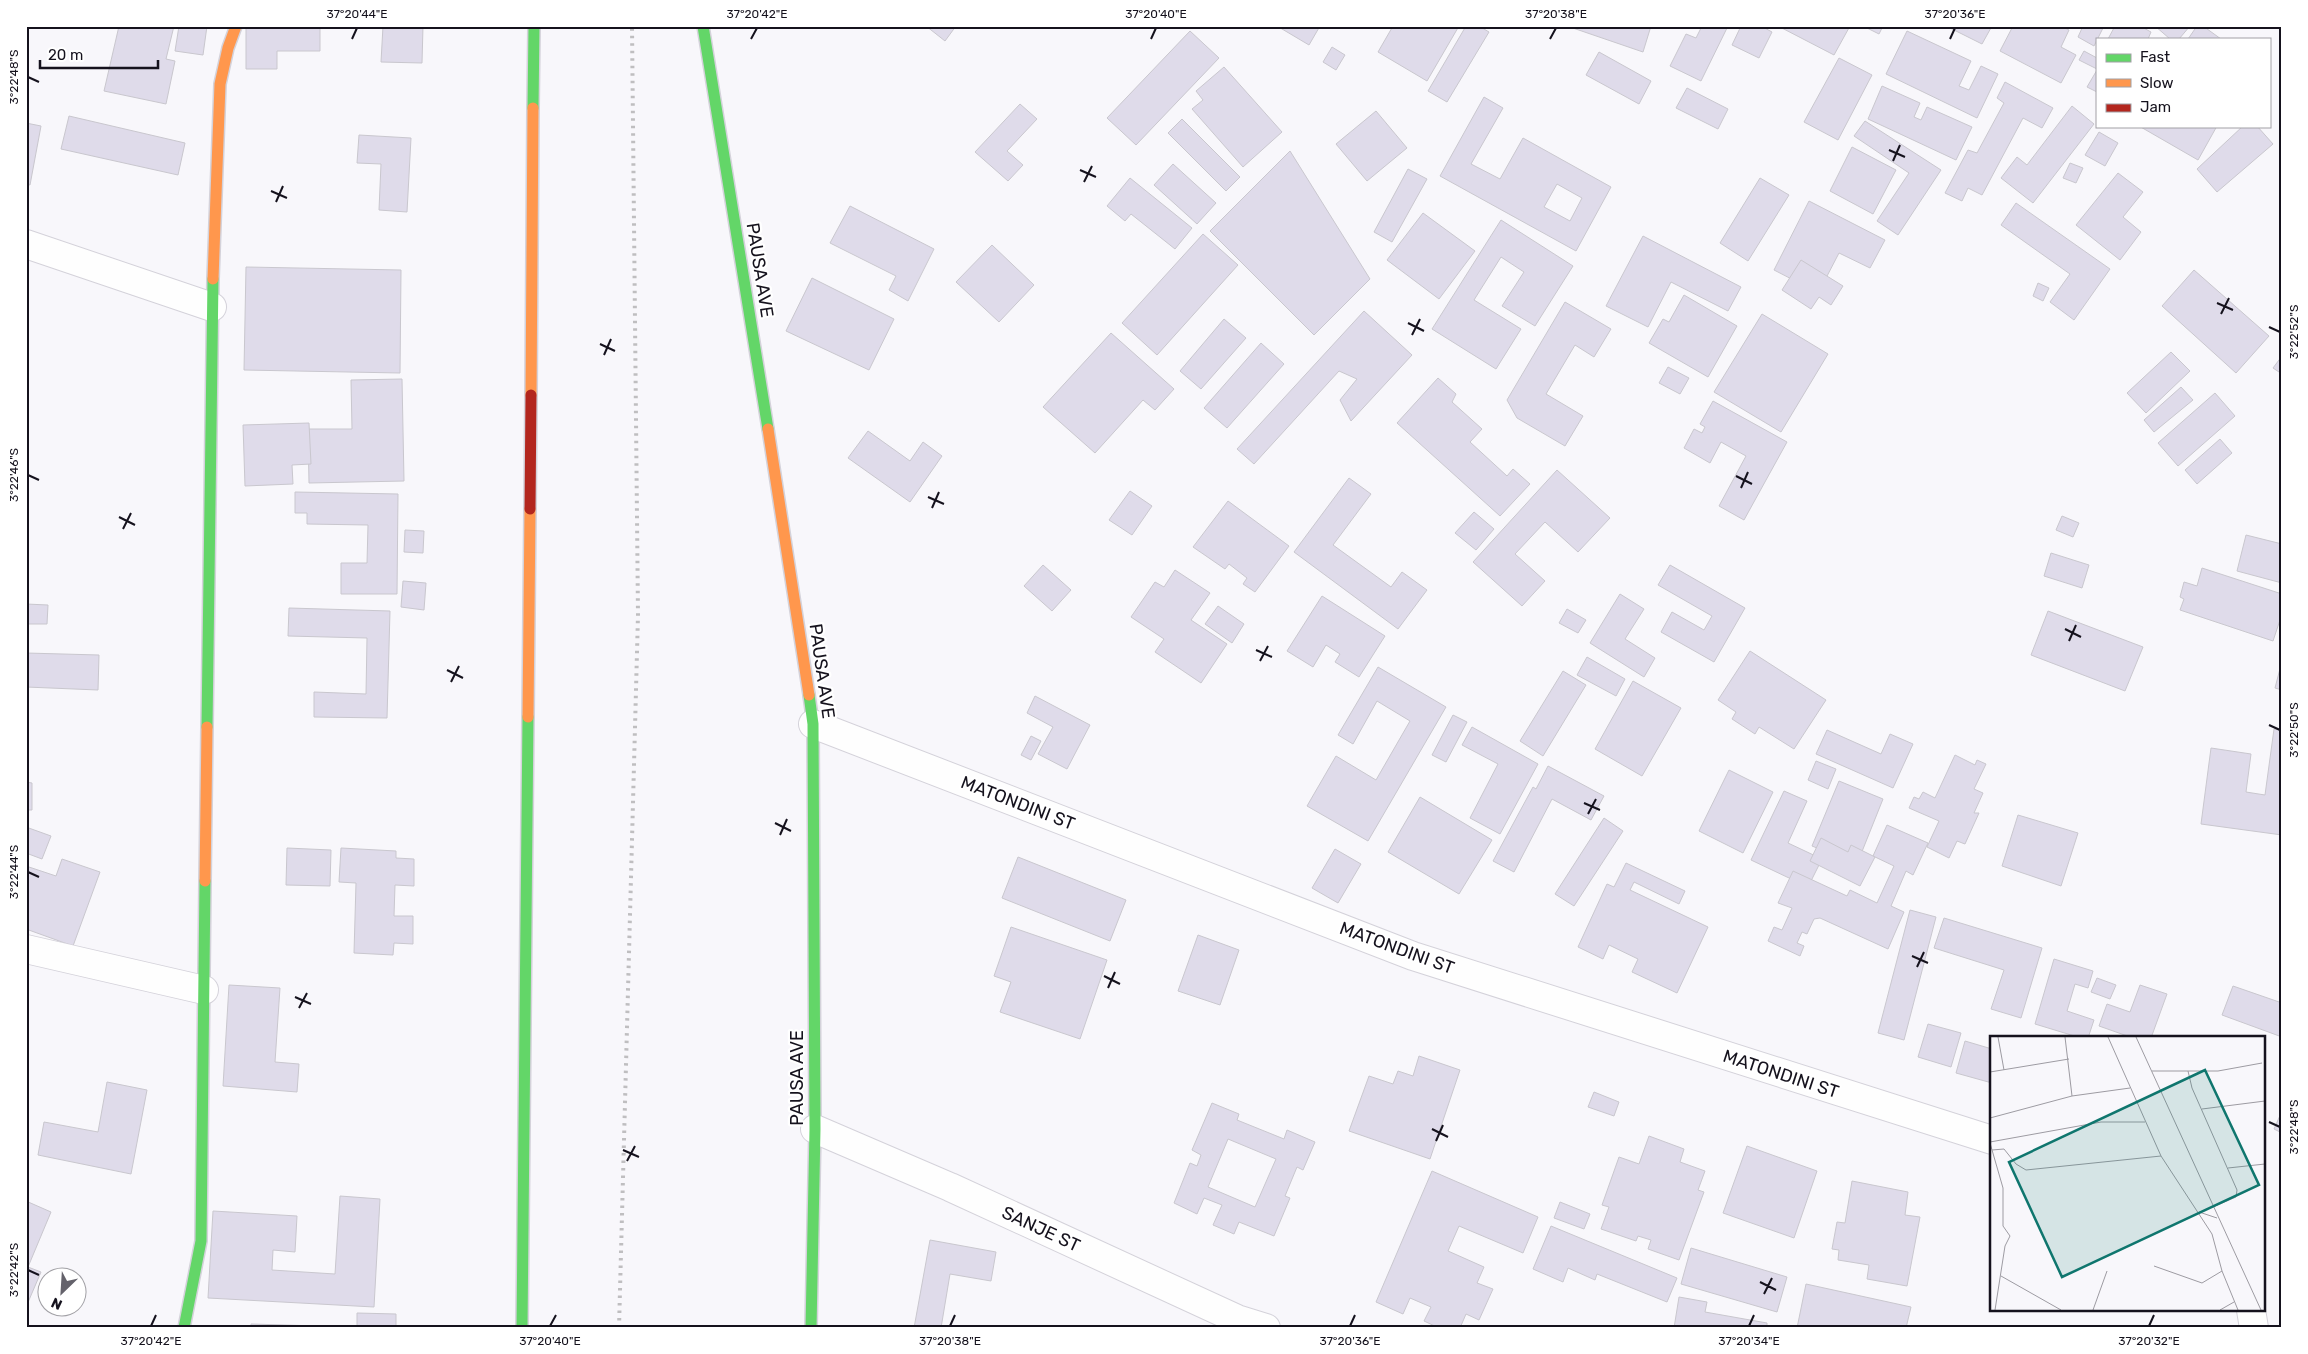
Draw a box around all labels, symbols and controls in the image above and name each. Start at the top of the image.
text: 37°20'44"E [326,7,388,21]
text: 37°20'42"E [727,7,787,21]
text: 37°20'40"E [1125,7,1187,21]
text: 37°20'38"E [1525,7,1587,21]
text: 37°20'36"E [1924,7,1986,21]
scale bar [40,38,158,70]
legend [2096,38,2270,128]
text: 20 m [48,46,83,64]
text: Fast [2140,48,2170,66]
text: 3°22'48"S [7,50,21,105]
text: Slow [2140,74,2173,92]
text: Jam [2140,98,2171,116]
street label: PAUSA AVE [742,221,778,319]
text: 3°22'52"S [2287,305,2301,359]
text: 3°22'46"S [7,448,21,502]
street label: PAUSA AVE [804,622,840,720]
text: 3°22'50"S [2287,702,2301,758]
street label: MATONDINI ST [958,771,1078,835]
text: 3°22'44"S [7,845,21,899]
street label: MATONDINI ST [1337,917,1457,979]
street label: PAUSA AVE [786,1030,808,1126]
inset map [1990,1036,2266,1312]
street label: MATONDINI ST [1720,1045,1842,1103]
text: 3°22'48"S [2287,1100,2301,1155]
street label: SANJE ST [998,1201,1084,1257]
text: 3°22'42"S [7,1243,21,1297]
north arrow [38,1266,88,1316]
text: N [49,1293,65,1313]
text: 37°20'42"E [121,1334,181,1348]
text: 37°20'40"E [519,1334,581,1348]
text: 37°20'38"E [919,1334,981,1348]
text: 37°20'36"E [1319,1334,1381,1348]
text: 37°20'34"E [1718,1334,1780,1348]
text: 37°20'32"E [2118,1334,2180,1348]

